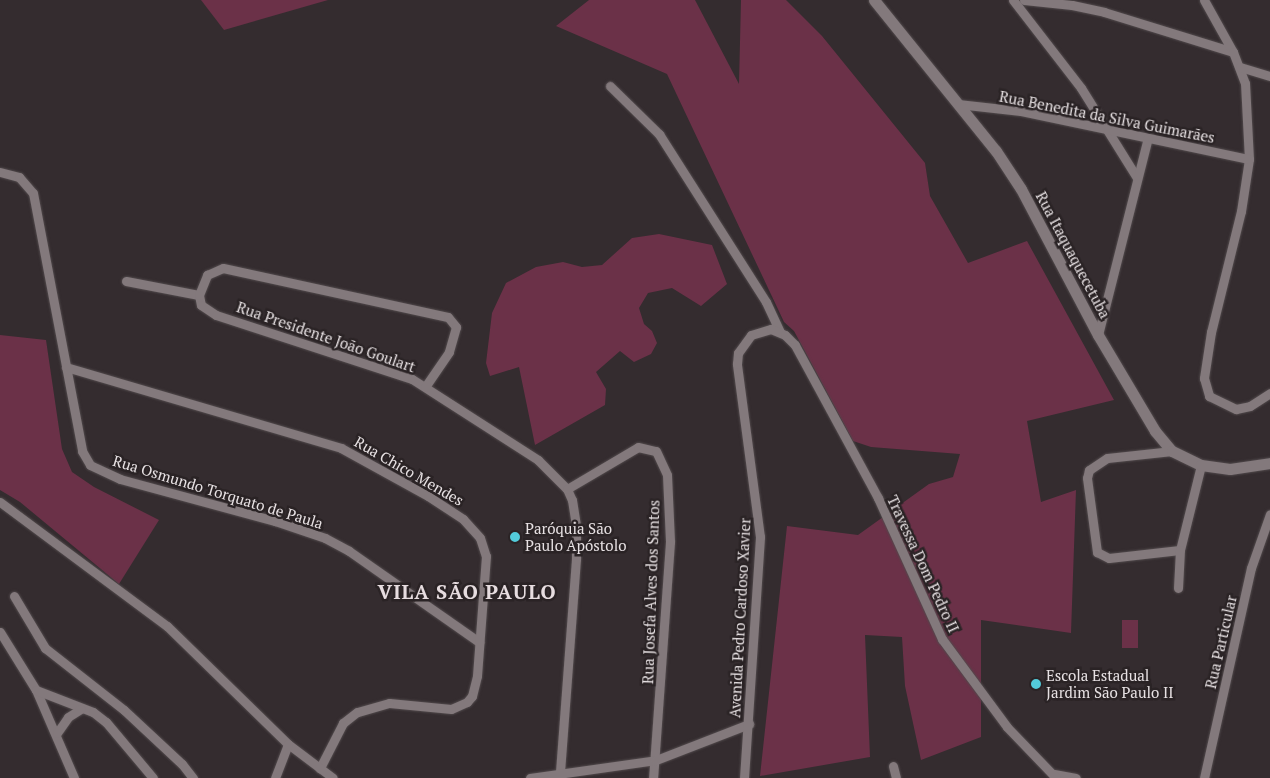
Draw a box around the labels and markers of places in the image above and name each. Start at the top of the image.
place label: Paróquia São Paulo Apóstolo [525,519,627,554]
marker: Paróquia São Paulo Apóstolo [509,531,521,543]
place label: Escola Estadual Jardim São Paulo II [1046,666,1174,701]
marker: Escola Estadual Jardim São Paulo II [1030,678,1042,690]

